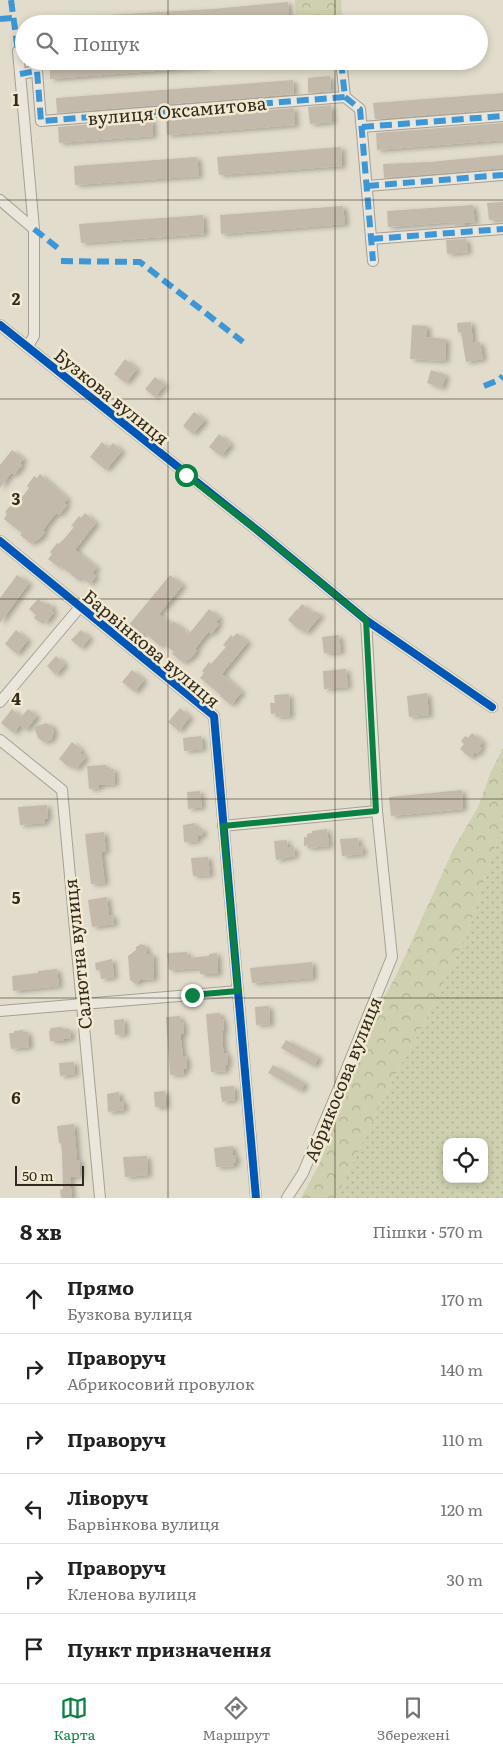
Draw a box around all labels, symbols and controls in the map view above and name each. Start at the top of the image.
search box [15,15,488,70]
icon: search [33,29,61,57]
text: Пошук [73,29,140,57]
text: 1 [13,87,20,111]
street label: вулиця Оксамитова [87,89,268,131]
text: 2 [12,286,21,310]
street label: Бузкова вулиця [49,341,175,451]
route start [175,464,198,487]
text: 3 [12,486,21,510]
street label: Барвінкова вулиця [78,582,226,714]
text: 4 [11,686,21,710]
street label: Салютна вулиця [56,877,98,1031]
text: 5 [12,885,21,909]
route end [181,984,204,1007]
street label: Абрикосова вулиця [296,992,388,1166]
text: 6 [11,1085,21,1109]
map controls [443,1138,488,1183]
button: locate [443,1138,488,1183]
scale bar [15,1163,84,1186]
text: 50 m [22,1165,54,1185]
text: 8 хв [20,1215,62,1246]
text: Пішки · 570 m [373,1219,483,1243]
text: Прямо [67,1273,134,1301]
icon: ahead [20,1285,48,1313]
text: 170 m [441,1287,483,1311]
text: Бузкова вулиця [67,1301,193,1325]
text: Праворуч [67,1343,166,1371]
icon: right [20,1355,48,1383]
text: 140 m [440,1357,483,1381]
text: Абрикосовий провулок [67,1371,254,1395]
icon: right [20,1425,48,1453]
text: Праворуч [67,1425,166,1453]
text: 110 m [442,1427,483,1451]
text: Ліворуч [67,1483,148,1511]
icon: left [20,1495,48,1523]
text: 120 m [440,1497,483,1521]
text: Барвінкова вулиця [67,1511,220,1535]
text: Праворуч [67,1553,166,1581]
icon: right [20,1565,48,1593]
text: 30 m [446,1567,483,1591]
text: Кленова вулиця [67,1581,197,1605]
icon: arrive [20,1635,48,1663]
text: Пункт призначення [67,1635,271,1663]
tab: Карта [53,1694,95,1744]
tab: Маршрут [202,1694,270,1744]
tab: Збережені [377,1694,450,1744]

